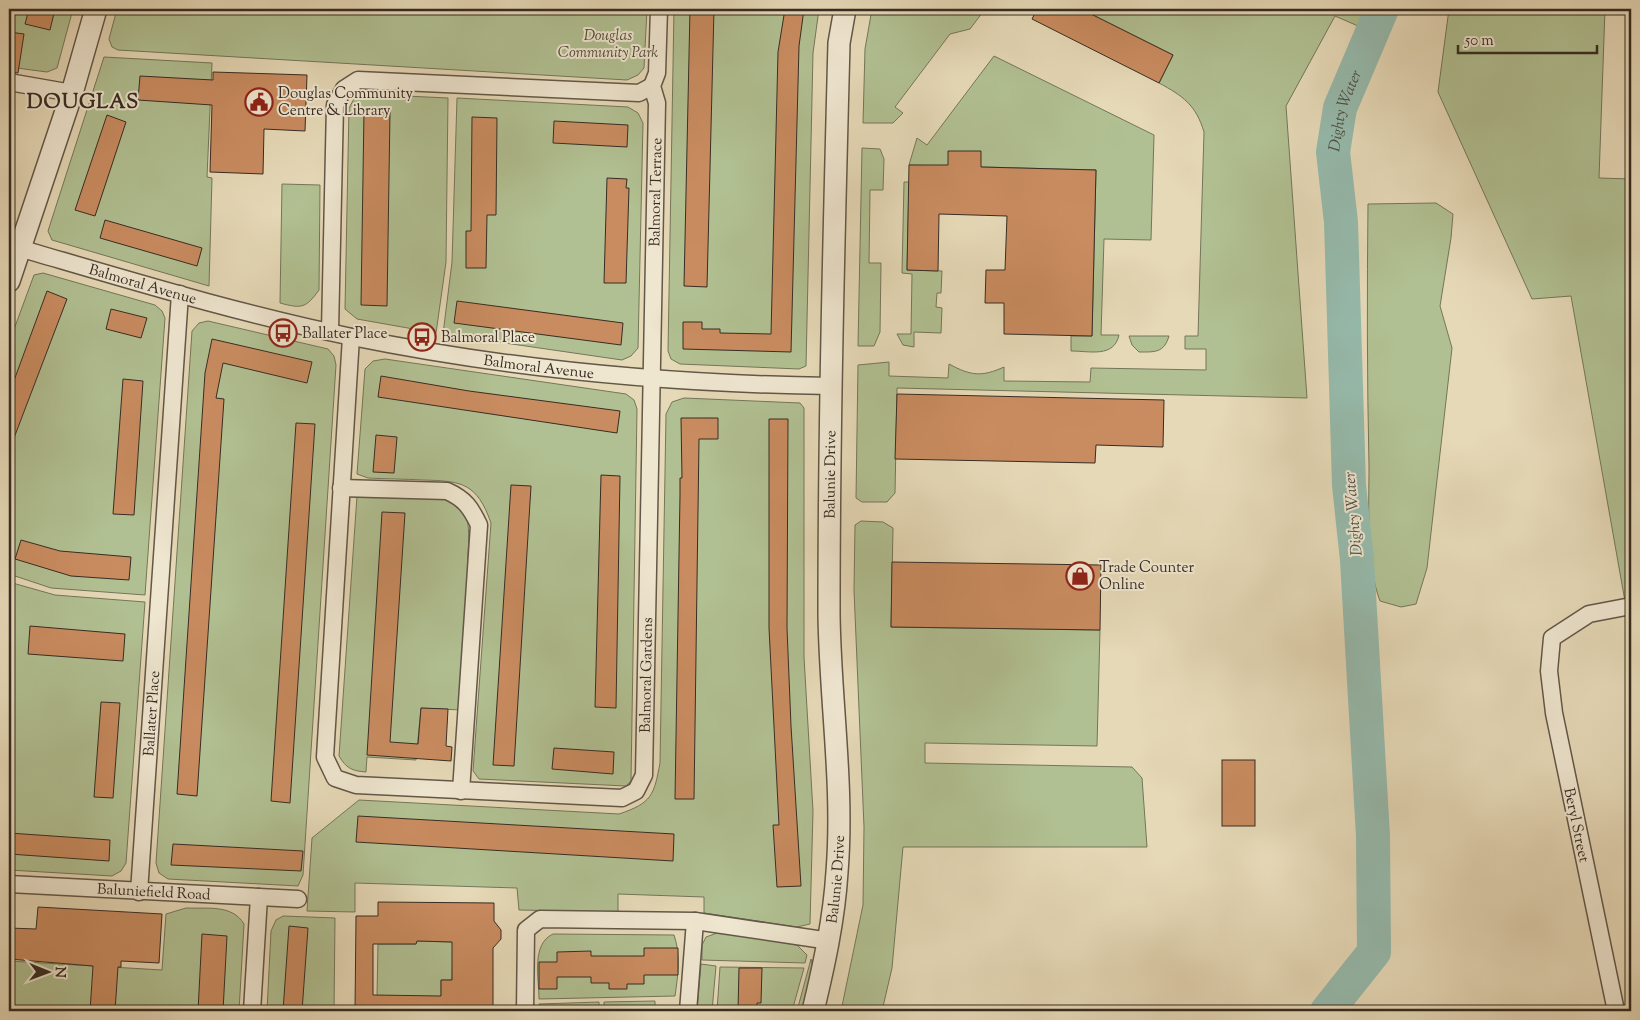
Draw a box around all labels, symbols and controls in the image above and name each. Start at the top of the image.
scale bar [1458,22,1596,54]
park label: Douglas Community Park [558,26,658,64]
text: 50 m [1464,31,1494,52]
water label: Dighty Water [1324,67,1369,153]
place label: Douglas Community Centre & Library [278,84,414,122]
public building icon: Douglas Community Centre & Library [244,87,274,117]
district label: DOUGLAS [27,89,139,118]
street label: Balmoral Terrace [645,137,668,247]
street label: Balmoral Avenue [86,260,199,311]
bus stop icon: Ballater Place [268,318,298,348]
bus stop icon: Balmoral Place [407,322,437,352]
place label: Ballater Place [302,324,388,345]
place label: Balmoral Place [441,328,535,349]
street label: Balmoral Avenue [482,351,595,385]
street label: Balunie Drive [820,430,842,519]
water label: Dighty Water [1339,470,1370,557]
place label: Trade Counter Online [1099,558,1194,596]
shop icon: Trade Counter Online [1065,561,1095,591]
street label: Balmoral Gardens [636,617,659,733]
street label: Ballater Place [139,670,166,757]
street label: Beryl Street [1557,786,1594,864]
street label: Balunie Drive [822,835,851,925]
street label: Baluniefield Road [96,880,212,906]
north arrow [22,948,72,998]
text: N [49,966,69,978]

